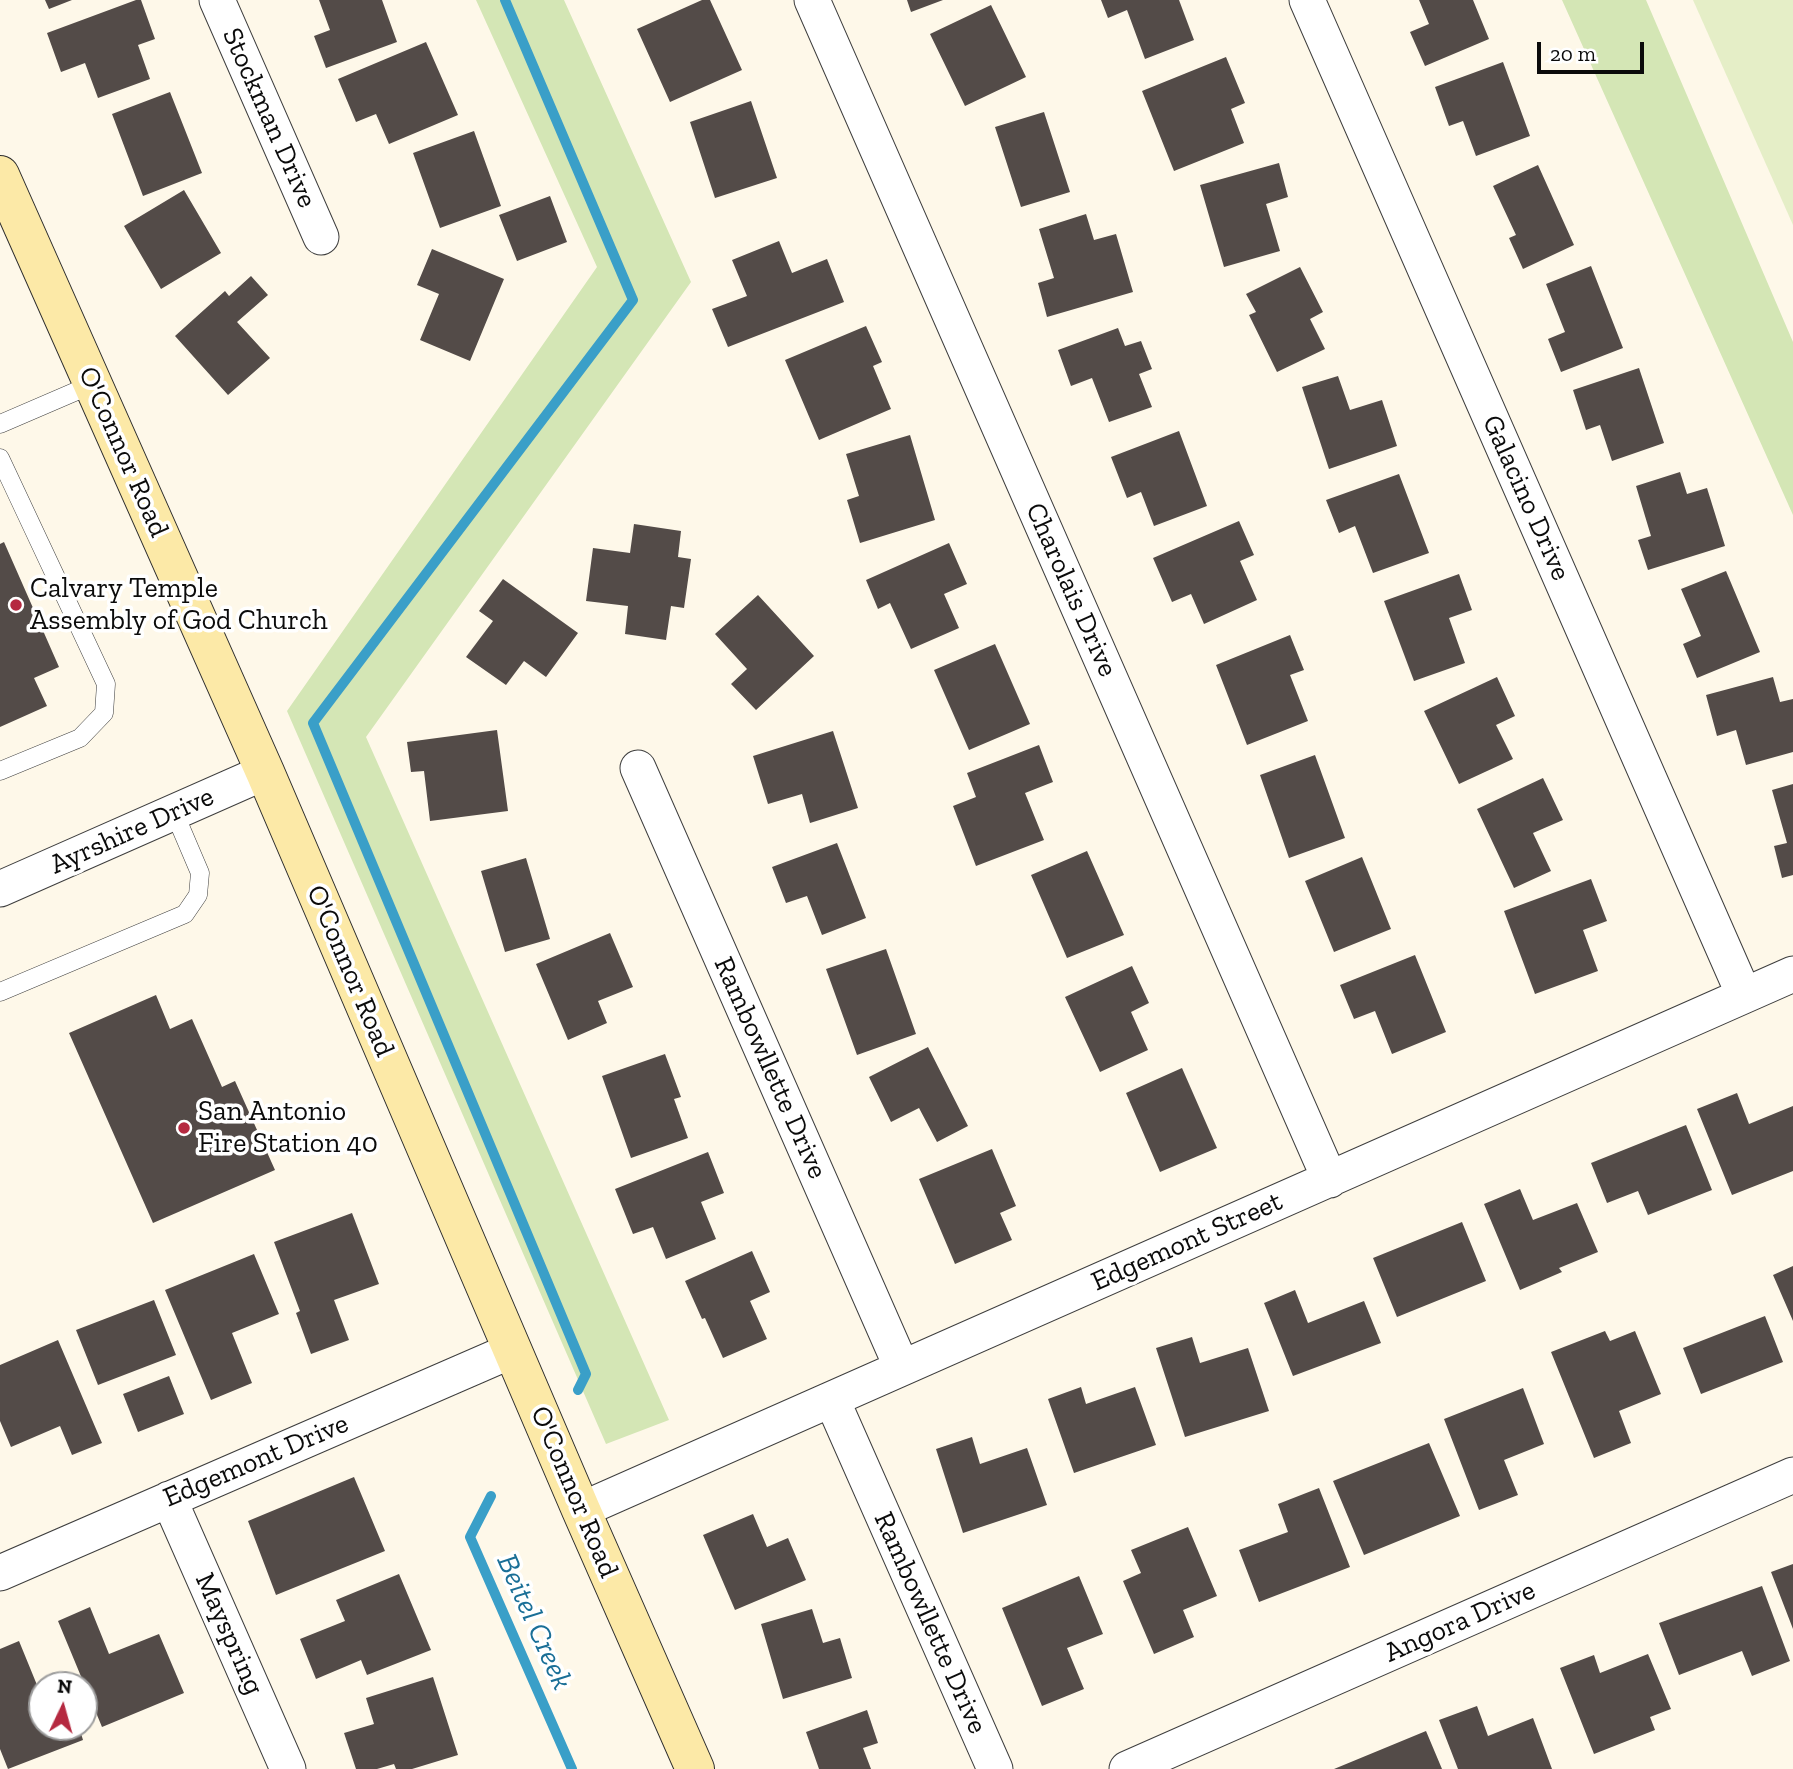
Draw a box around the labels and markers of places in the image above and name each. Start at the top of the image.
place label: Calvary Temple Assembly of God Church [30,572,328,638]
marker: Calvary Temple Assembly of God Church [8,597,24,613]
place label: San Antonio Fire Station 40 [198,1095,378,1161]
marker: San Antonio Fire Station 40 [176,1120,192,1136]

